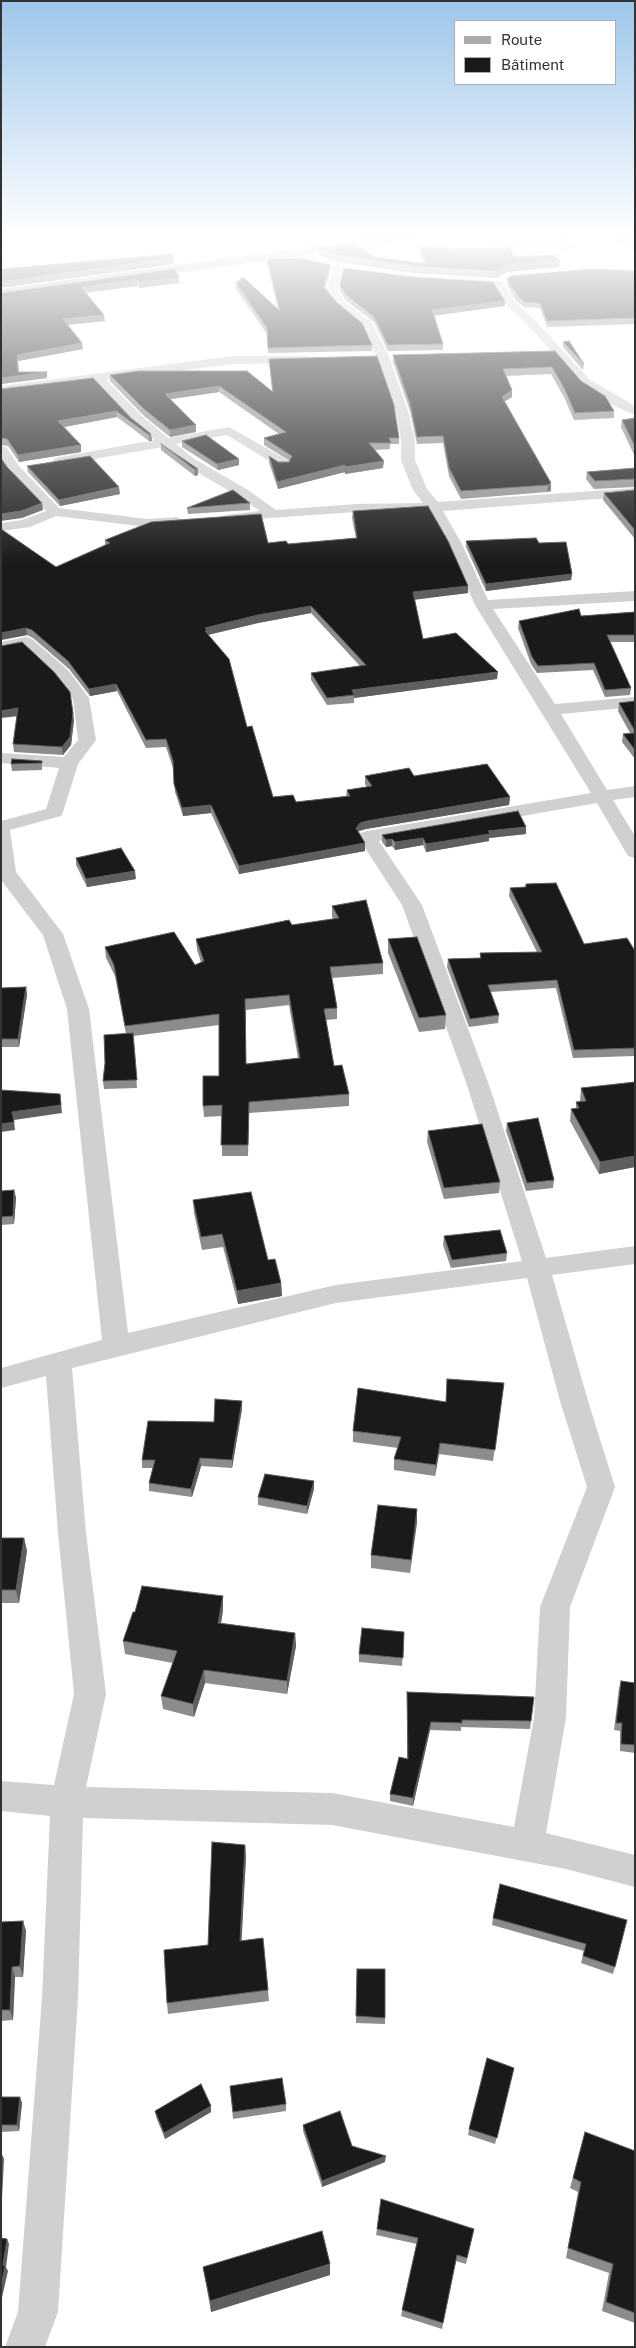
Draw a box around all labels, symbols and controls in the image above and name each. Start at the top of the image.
legend [454,20,616,85]
text: Route [501,31,542,48]
text: Bâtiment [501,56,564,73]

